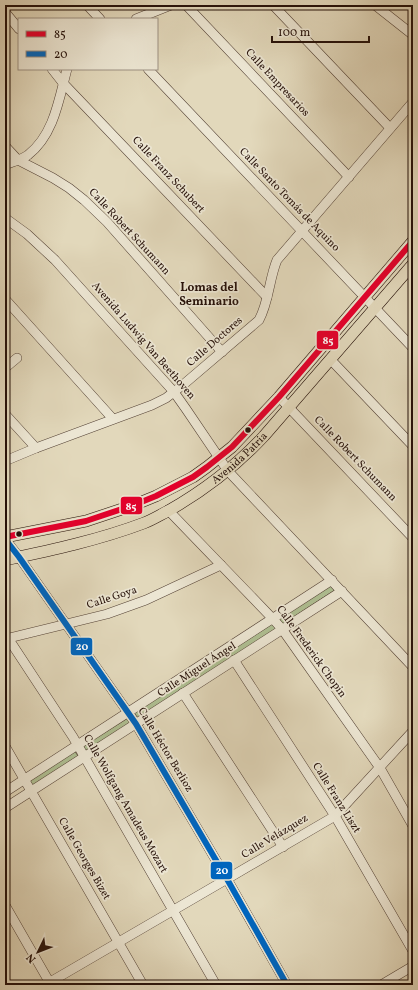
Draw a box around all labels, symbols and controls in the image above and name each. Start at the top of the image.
legend [18,18,158,70]
scale bar [272,18,369,44]
text: 100 m [278,25,311,41]
text: 85 [54,27,66,43]
street label: Calle Empresarios [242,46,313,120]
text: 20 [54,47,68,63]
street label: Calle Franz Schubert [128,133,208,217]
street label: Calle Santo Tomás de Aquino [235,145,343,255]
street label: Calle Robert Schumann [85,185,173,279]
street label: Avenida Ludwig Van Beethoven [88,279,199,403]
district label: Lomas del Seminario [179,280,239,310]
street label: Calle Doctores [184,313,246,370]
line badge: 85 [316,330,339,350]
text: 85 [322,334,334,349]
street label: Calle Robert Schumann [310,413,400,505]
unlabelled marker [243,425,253,435]
street label: Avenida Patria [209,429,271,488]
line badge: 85 [120,496,143,515]
text: 85 [125,500,137,515]
unlabelled marker [14,529,24,539]
street label: Calle Goya [85,583,139,613]
street label: Calle Frederick Chopin [273,603,350,701]
line badge: 20 [70,637,93,656]
street label: Calle Miguel Ángel [155,639,239,701]
text: 20 [76,640,88,655]
street label: Calle Héctor Berlioz [134,705,196,795]
street label: Calle Wolfgang Amadeus Mozart [79,732,171,876]
street label: Calle Franz Liszt [308,760,364,836]
street label: Calle Velázquez [239,811,312,863]
street label: Calle Georges Bizet [54,815,114,903]
line badge: 20 [210,861,233,880]
text: 20 [216,864,228,879]
north arrow [18,932,58,972]
text: N [24,950,40,966]

